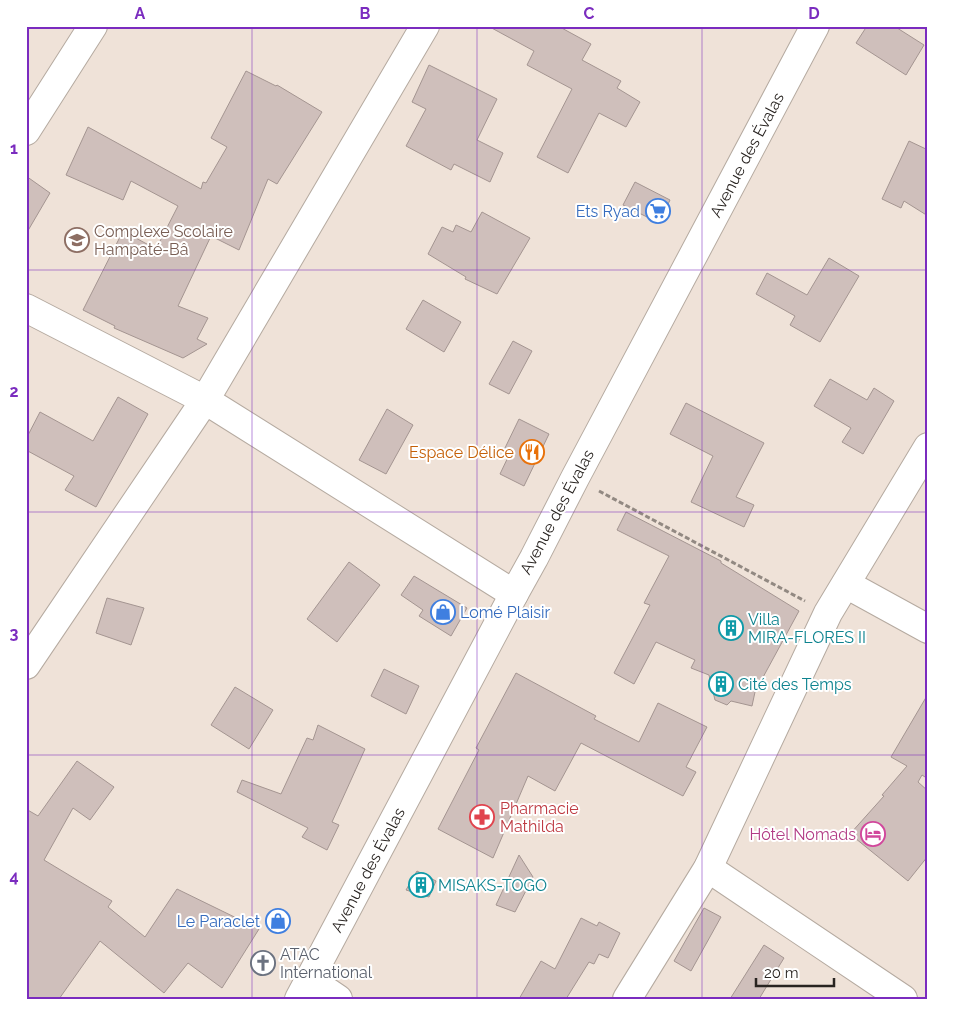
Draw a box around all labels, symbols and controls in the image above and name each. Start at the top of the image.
text: A [135,4,146,23]
text: B [360,4,371,23]
text: C [584,4,595,23]
text: D [808,4,820,23]
street label: Avenue des Évalas [705,89,788,221]
text: 1 [10,139,18,158]
supermarket icon: Ets Ryad [645,198,671,224]
place label: Ets Ryad [576,202,640,221]
place label: Complexe Scolaire Hampaté-Bâ [94,222,233,259]
school or university icon: Complexe Scolaire Hampaté-Bâ [64,227,90,253]
text: 2 [9,382,19,401]
restaurant icon: Espace Délice [519,439,545,465]
place label: Espace Délice [409,443,514,462]
street label: Avenue des Évalas [515,446,598,578]
shop icon: Lomé Plaisir [430,599,456,625]
place label: Lomé Plaisir [460,603,551,622]
place label: Villa MIRA-FLORES II [748,610,866,647]
building icon: Villa MIRA-FLORES II [718,615,744,641]
text: 3 [10,624,19,643]
building icon: Cité des Temps [708,671,734,697]
place label: Cité des Temps [738,675,852,694]
place label: Pharmacie Mathilda [500,799,579,836]
street label: Avenue des Évalas [326,804,409,936]
pharmacy icon: Pharmacie Mathilda [469,804,495,830]
hotel icon: Hôtel Nomads [860,821,886,847]
place label: Hôtel Nomads [750,825,856,844]
text: 4 [9,867,19,886]
building icon: MISAKS-TOGO [408,872,434,898]
place label: MISAKS-TOGO [438,876,547,895]
shop icon: Le Paraclet [265,908,291,934]
place label: Le Paraclet [177,912,261,931]
place label: ATAC International [280,945,373,982]
church icon: ATAC International [250,950,276,976]
scale bar [756,955,834,987]
text: 20 m [764,964,799,982]

